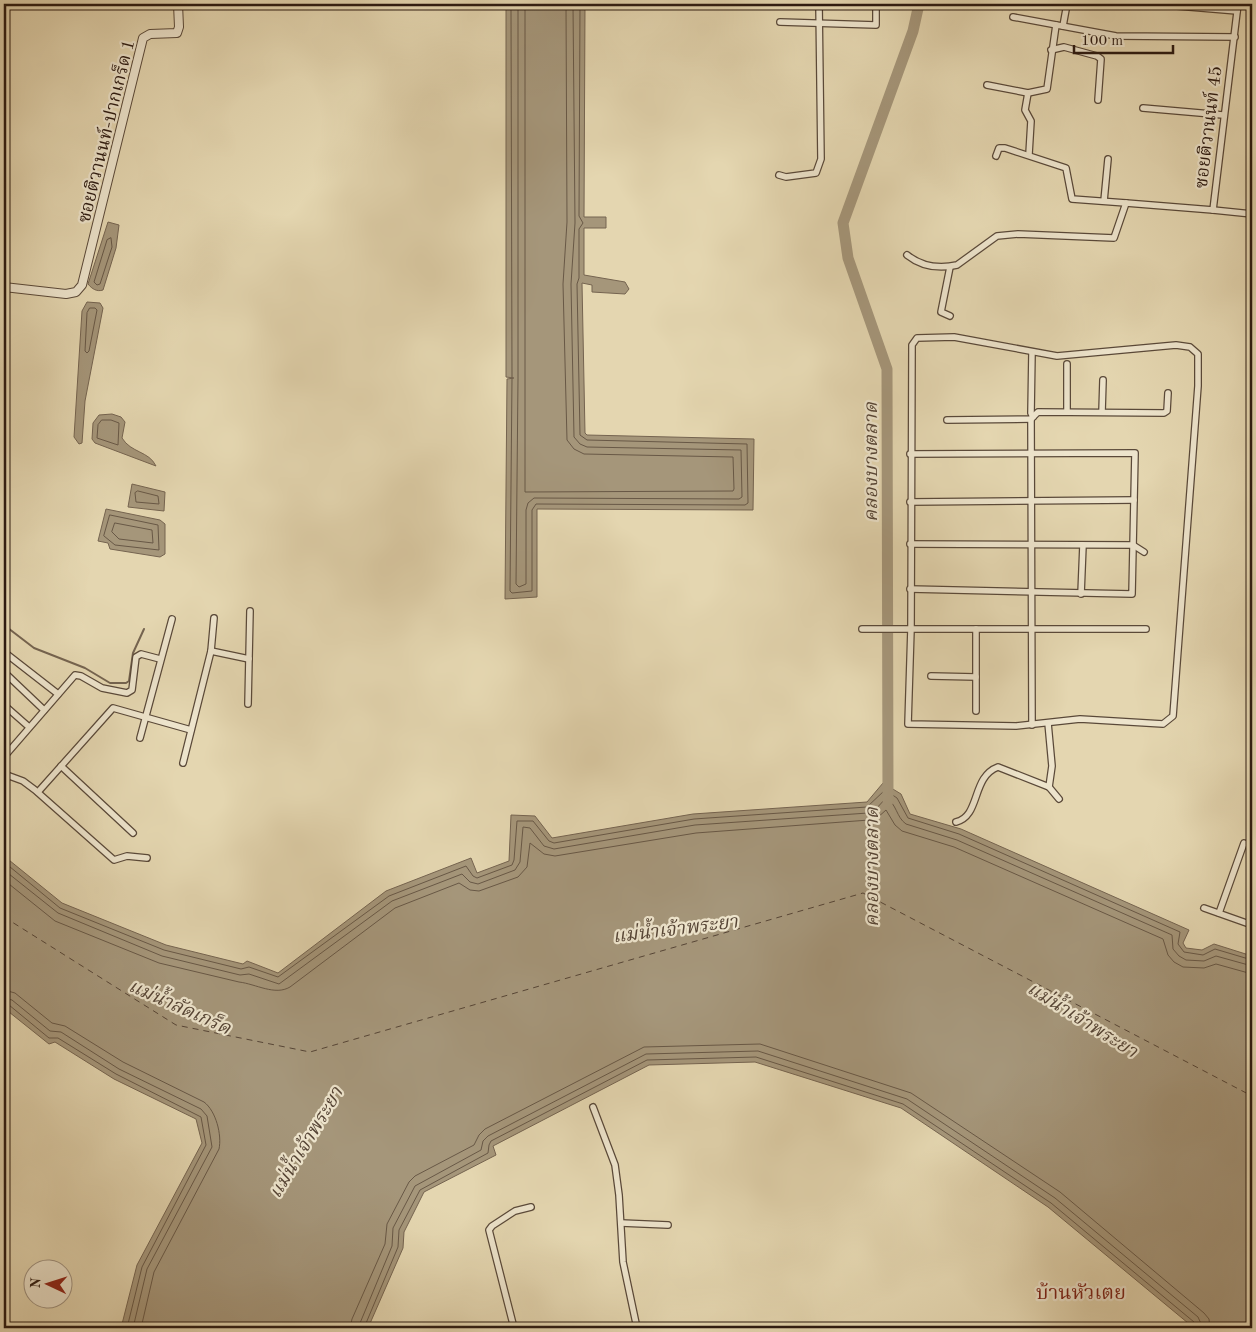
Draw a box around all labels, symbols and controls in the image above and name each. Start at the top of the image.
scale bar [1074,22,1172,54]
text: 100 m [1081,34,1123,49]
street label: ซอยติวานนท์-ปากเกร็ด 1 [73,37,138,225]
street label: ซอยติวานนท์ 45 [1190,65,1225,189]
water label: คลองบางตลาด [863,401,882,522]
water label: คลองบางตลาด [864,806,883,927]
water label: แม่น้ำเจ้าพระยา [611,906,739,948]
water label: แม่น้ำลัดเกร็ด [125,971,236,1040]
water label: แม่น้ำเจ้าพระยา [1023,974,1144,1063]
water label: แม่น้ำเจ้าพระยา [261,1080,348,1202]
north arrow [22,1260,72,1310]
text: N [29,1277,43,1289]
district label: บ้านหัวเตย [1036,1282,1126,1304]

